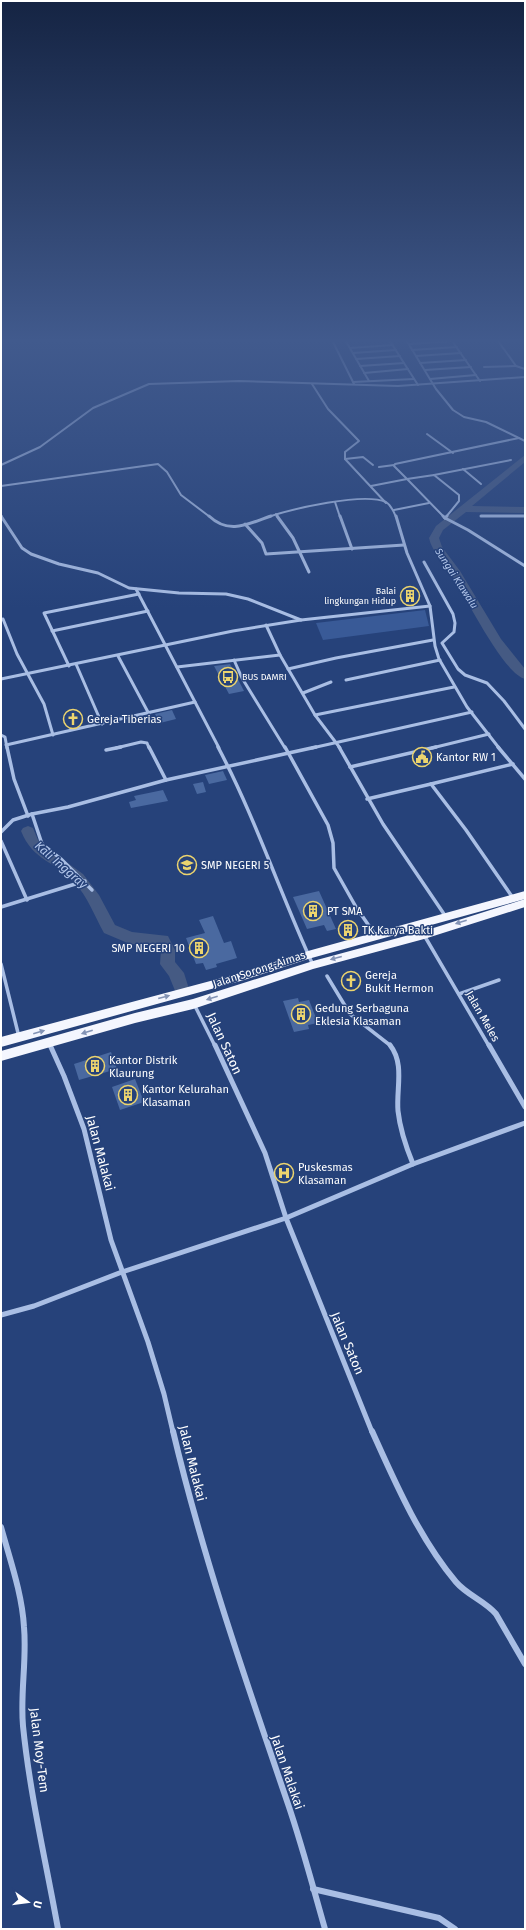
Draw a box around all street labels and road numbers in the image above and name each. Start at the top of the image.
street label: Jalan Sorong-Aimas [211,948,307,991]
street label: Jalan Meles [463,988,502,1044]
street label: Jalan Saton [204,1010,245,1077]
street label: Jalan Malakai [83,1114,118,1193]
street label: Jalan Saton [328,1310,367,1377]
street label: Jalan Malakai [176,1424,209,1503]
street label: Jalan Moy-Tem [27,1707,52,1793]
street label: Jalan Malakai [268,1733,307,1811]

